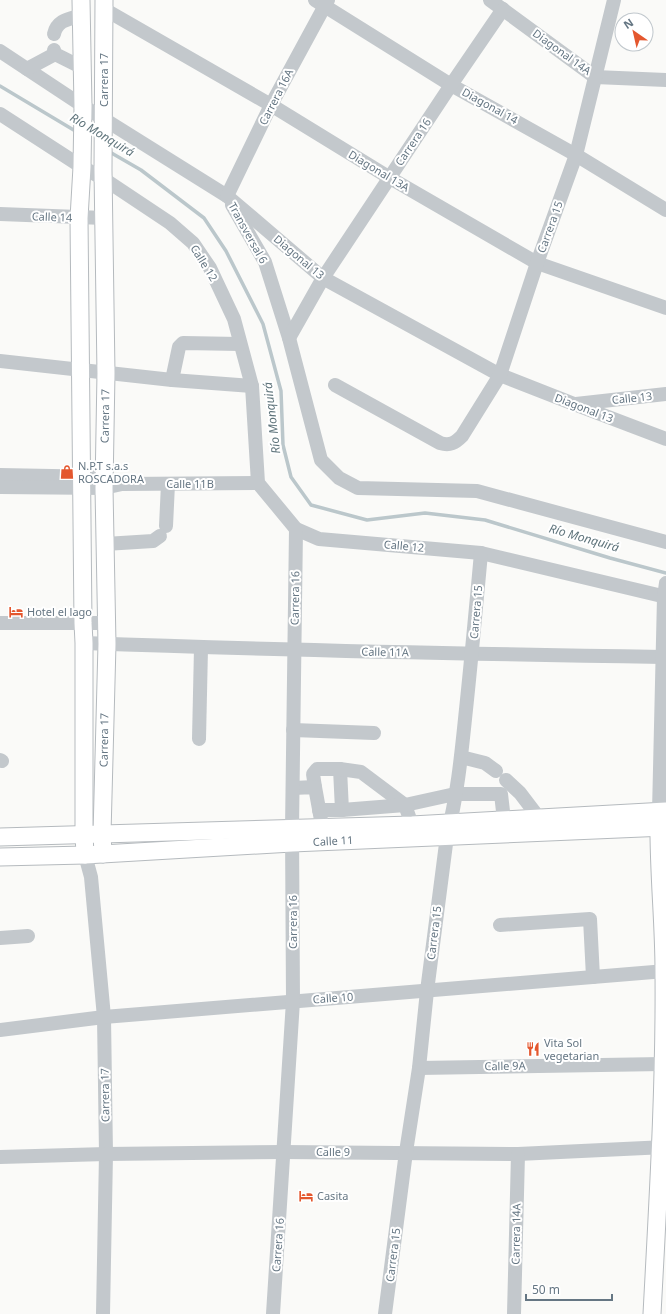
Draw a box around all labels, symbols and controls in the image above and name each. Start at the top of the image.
north arrow [614,12,654,52]
text: N [620,15,636,32]
street label: Diagonal 14A [530,25,595,78]
street label: Carrera 17 [96,53,111,107]
street label: Carrera 16A [255,65,297,127]
street label: Diagonal 14 [460,84,521,127]
water label: Río Monquirá [67,109,138,160]
street label: Carrera 16 [391,115,434,168]
street label: Diagonal 13A [346,146,413,195]
street label: Transversal 6 [225,199,271,266]
street label: Carrera 15 [533,199,566,255]
street label: Calle 14 [32,208,73,225]
street label: Diagonal 13 [271,231,328,282]
street label: Calle 12 [187,242,222,284]
water label: Río Monquirá [259,381,284,455]
street label: Calle 13 [611,388,653,407]
street label: Carrera 17 [97,389,112,443]
street label: Diagonal 13 [553,389,616,426]
place label: N.P.T s.a.s ROSCADORA [78,458,145,486]
shop icon: N.P.T s.a.s ROSCADORA [59,464,75,480]
street label: Calle 11B [166,476,214,491]
water label: Río Monquirá [547,519,621,556]
street label: Calle 12 [383,536,425,555]
street label: Carrera 16 [287,571,302,625]
street label: Carrera 15 [466,584,485,640]
hotel icon: Hotel el lago [8,604,24,620]
place label: Hotel el lago [27,604,92,619]
street label: Calle 11A [361,644,410,659]
street label: Carrera 17 [96,713,111,767]
street label: Calle 11 [312,832,354,849]
street label: Carrera 16 [285,895,300,949]
street label: Carrera 15 [423,905,444,961]
street label: Calle 10 [312,989,354,1006]
place label: Vita Sol vegetarian [544,1035,599,1063]
restaurant icon: Vita Sol vegetarian [525,1041,541,1057]
street label: Calle 9A [484,1058,527,1073]
street label: Carrera 17 [97,1068,112,1122]
street label: Calle 9 [316,1144,350,1159]
hotel icon: Casita [298,1188,314,1204]
place label: Casita [317,1188,348,1203]
street label: Carrera 14A [507,1202,524,1265]
street label: Carrera 16 [268,1217,287,1272]
street label: Carrera 15 [382,1227,403,1283]
scale bar [526,1276,612,1302]
text: 50 m [532,1281,560,1298]

